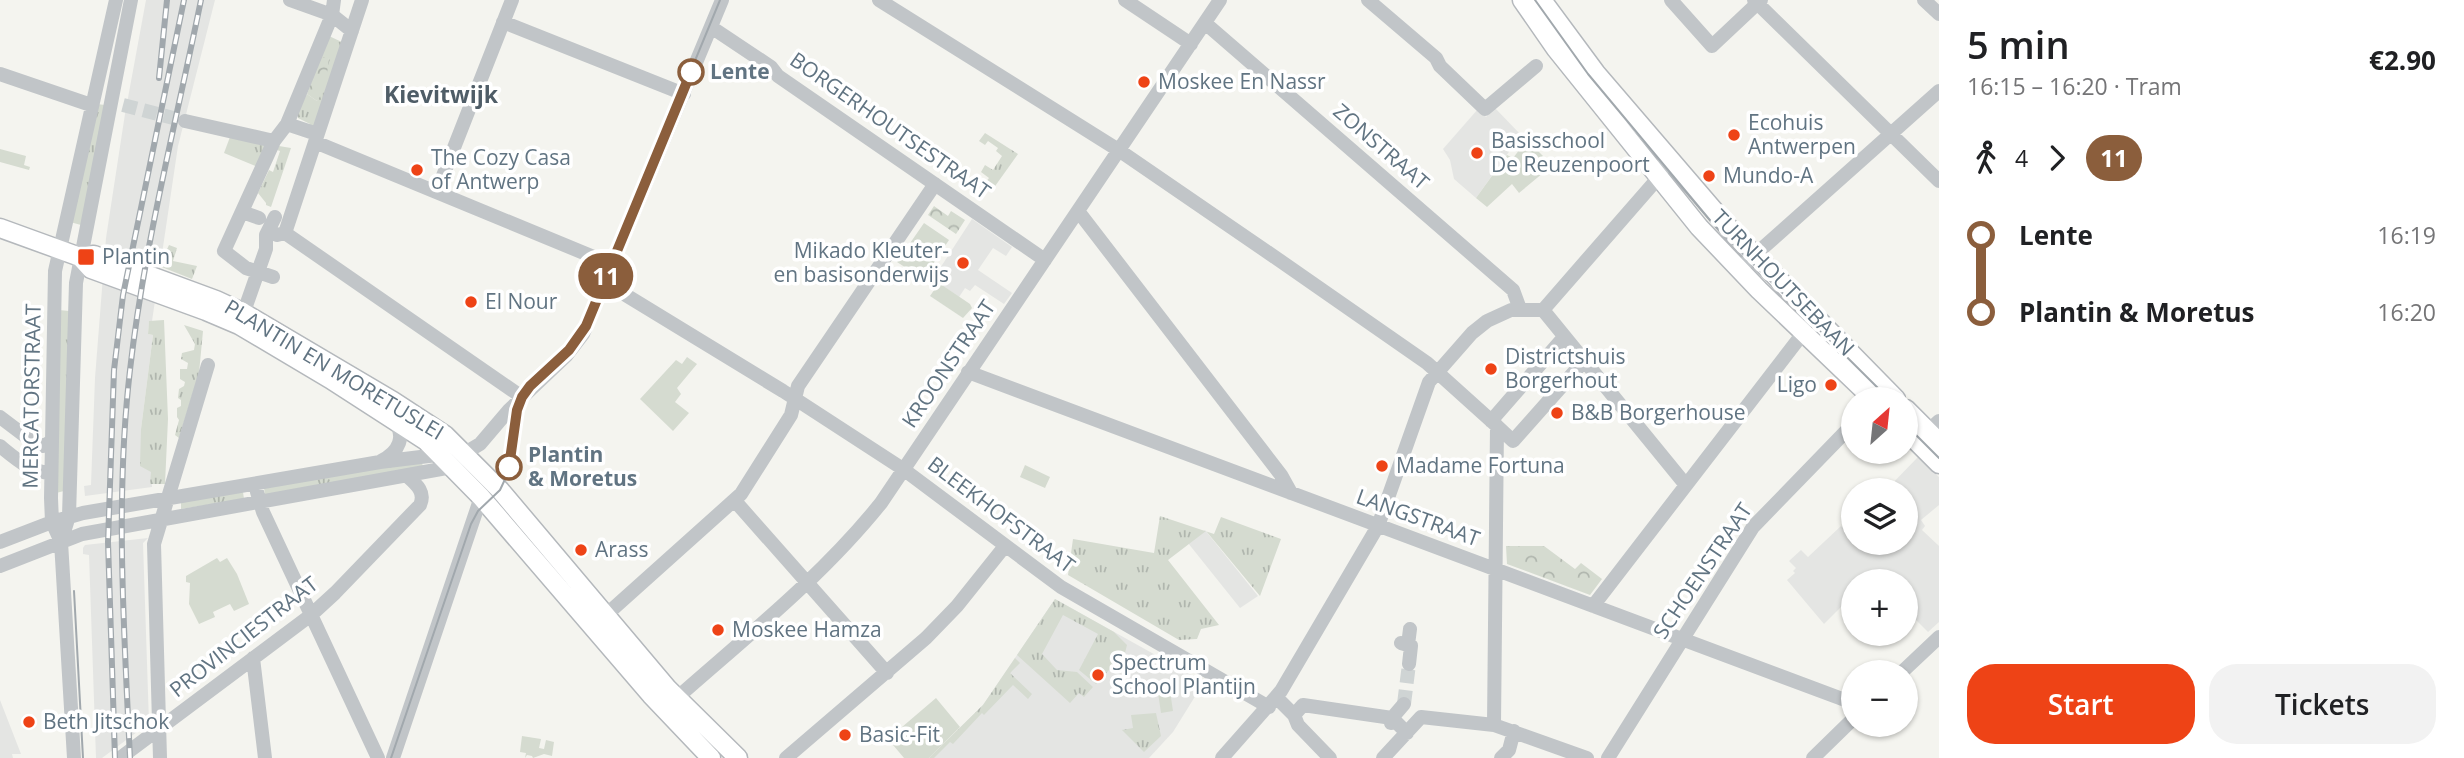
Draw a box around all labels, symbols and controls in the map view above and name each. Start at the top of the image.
text: 5 min [1967,18,2070,70]
text: €2.90 [2369,42,2436,78]
street label: BORGERHOUTSESTRAAT [785,45,997,205]
place label: Lente [710,57,770,85]
marker: Lente [678,59,704,85]
place label: Moskee En Nassr [1158,67,1326,95]
text: 16:15 – 16:20 · Tram [1967,70,2182,102]
marker: Moskee En Nassr [1136,74,1152,90]
district label: Kievitwijk [384,78,499,110]
street label: ZONSTRAAT [1328,97,1436,196]
place label: Ecohuis Antwerpen [1748,108,1856,160]
place label: Basisschool De Reuzenpoort [1491,126,1650,178]
marker: Ecohuis Antwerpen [1726,127,1742,143]
icon: walk [1967,139,2005,177]
icon: forward [2038,139,2076,177]
text: 11 [2100,141,2128,174]
text: 4 [2015,142,2028,174]
place label: The Cozy Casa of Antwerp [431,143,571,195]
marker: Basisschool De Reuzenpoort [1469,145,1485,161]
place label: Mundo-A [1723,161,1814,189]
marker: The Cozy Casa of Antwerp [409,162,425,178]
marker: Mundo-A [1701,168,1717,184]
street label: TURNHOUTSEBAAN [1706,203,1861,362]
text: Lente [2019,217,2093,253]
text: 16:19 [2377,219,2436,251]
place label: Mikado Kleuter- en basisonderwijs [773,236,949,288]
place label: Plantin [102,242,170,270]
marker: Plantin [76,247,96,267]
line badge: 11 [574,253,638,299]
marker: Mikado Kleuter- en basisonderwijs [955,255,971,271]
text: 11 [592,259,620,292]
place label: El Nour [485,287,558,315]
street label: PLANTIN EN MORETUSLEI [220,292,449,446]
marker: El Nour [463,294,479,310]
street label: KROONSTRAAT [895,294,1002,433]
text: Plantin & Moretus [2019,294,2254,330]
text: 16:20 [2377,296,2436,328]
street label: MERCATORSTRAAT [15,303,47,489]
place label: Districtshuis Borgerhout [1505,342,1626,394]
marker: Districtshuis Borgerhout [1483,361,1499,377]
place label: Ligo [1777,370,1817,398]
marker: Ligo [1823,377,1839,393]
north arrow [1841,387,1918,464]
map controls [1841,387,1918,737]
place label: B&B Borgerhouse [1571,398,1746,426]
marker: B&B Borgerhouse [1549,405,1565,421]
place label: Plantin & Moretus [528,440,637,492]
street label: BLEEKHOFSTRAAT [922,450,1081,579]
place label: Madame Fortuna [1396,451,1565,479]
marker: Plantin & Moretus [496,454,522,480]
marker: Madame Fortuna [1374,458,1390,474]
button: layers [1841,478,1918,555]
street label: LANGSTRAAT [1353,482,1484,553]
street label: SCHOENSTRAAT [1646,497,1758,644]
place label: Arass [595,535,649,563]
marker: Arass [573,542,589,558]
street label: PROVINCIESTRAAT [163,569,324,703]
button: + [1841,569,1918,646]
place label: Moskee Hamza [732,615,882,643]
marker: Moskee Hamza [710,622,726,638]
place label: Spectrum School Plantijn [1112,648,1256,700]
button: − [1841,660,1918,737]
button: Start [1967,664,2195,744]
button: Tickets [2209,664,2436,744]
marker: Spectrum School Plantijn [1090,667,1106,683]
place label: Beth Jitschok [43,707,169,735]
marker: Beth Jitschok [21,714,37,730]
place label: Basic-Fit [859,720,940,748]
marker: Basic-Fit [837,727,853,743]

